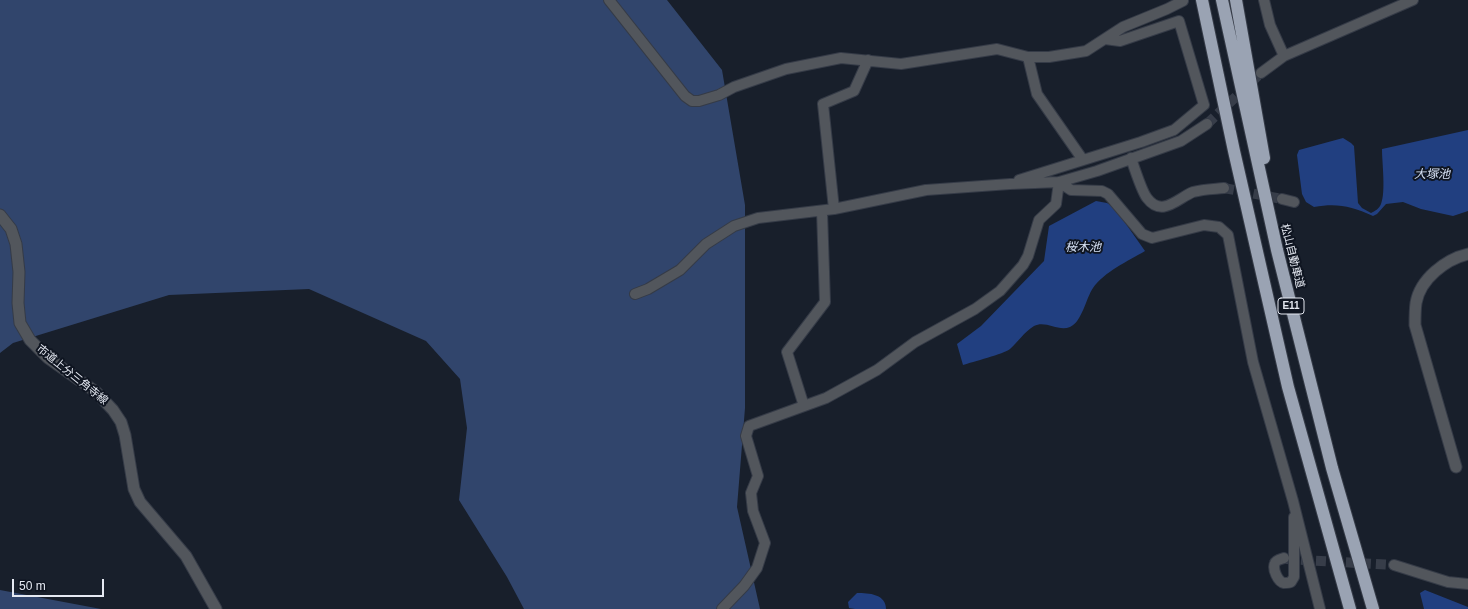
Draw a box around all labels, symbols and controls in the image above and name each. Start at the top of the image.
water label: 大塚池 [1414,168,1450,182]
street label: 松山自動車道 [1278,222,1306,290]
water label: 桜木池 [1065,241,1101,255]
road number: E11 [1278,298,1304,314]
street label: 市道上分三角寺線 [34,342,110,408]
scale bar [14,571,106,597]
text: 50 m [19,579,46,593]

